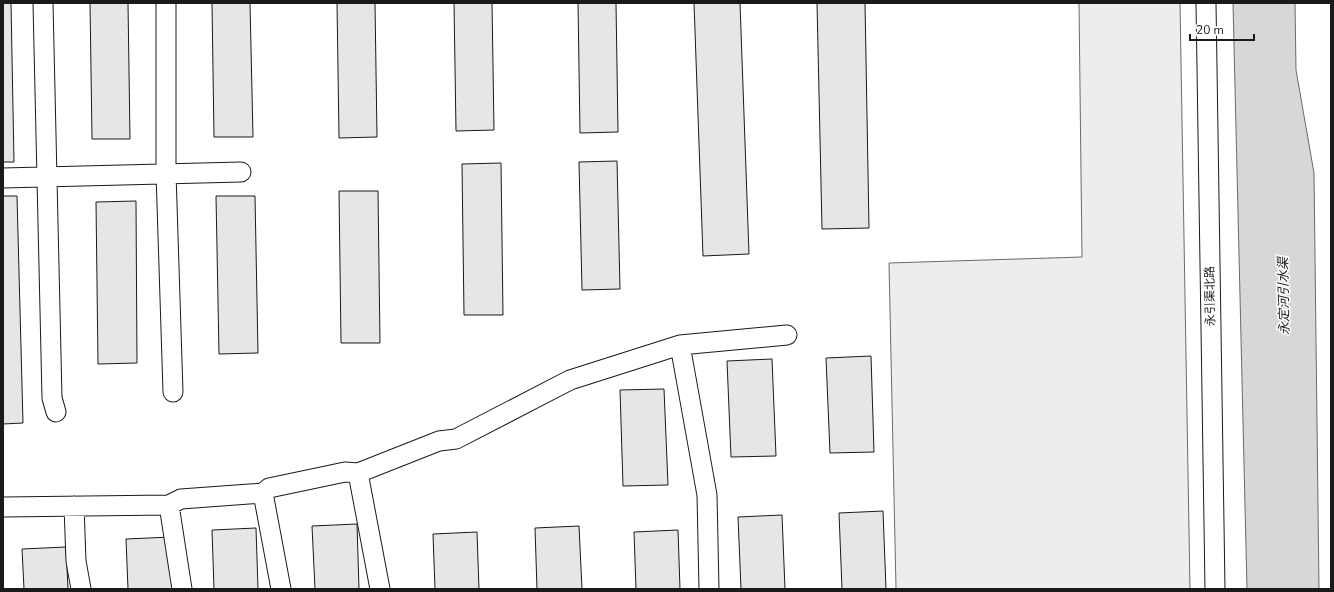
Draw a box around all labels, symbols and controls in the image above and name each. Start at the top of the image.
scale bar [1190,16,1254,42]
text: 20 m [1196,22,1224,38]
water label: 永定河引水渠 [1274,255,1294,335]
street label: 永引渠北路 [1201,266,1219,326]

